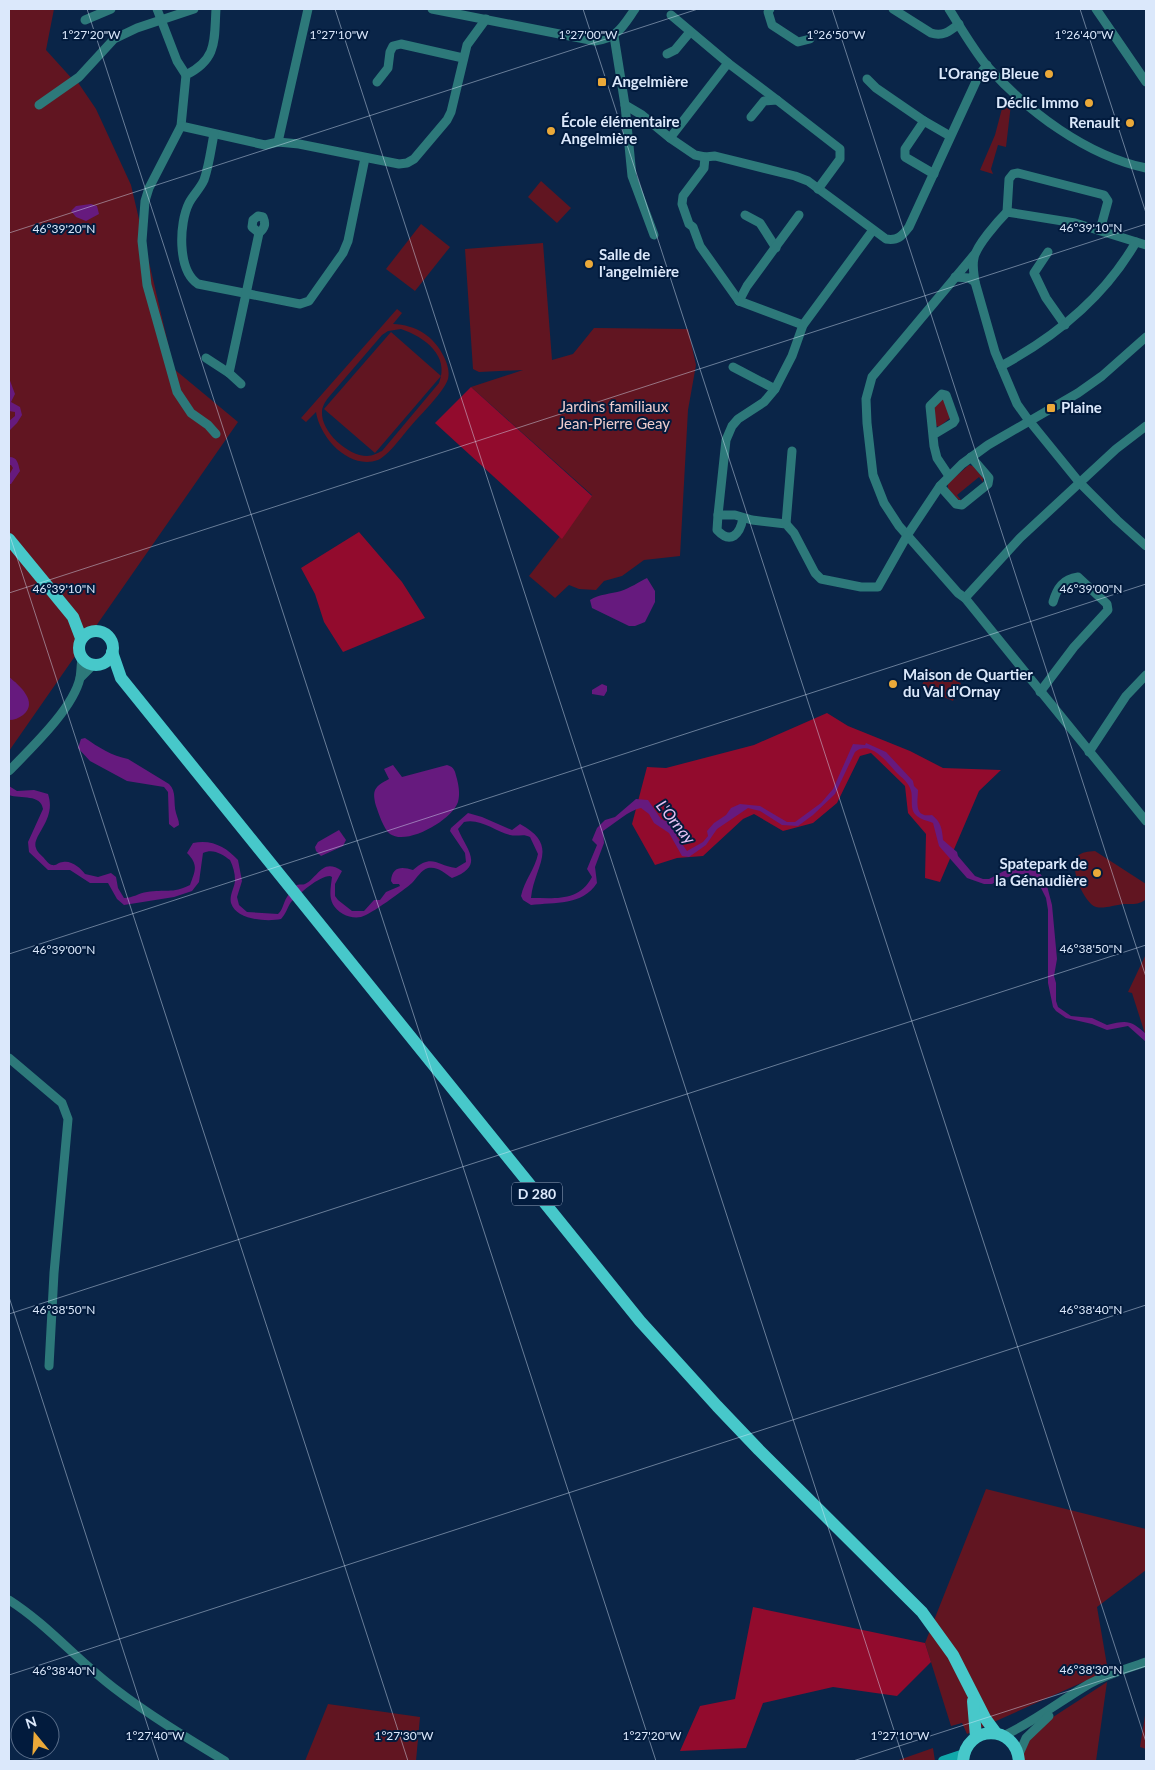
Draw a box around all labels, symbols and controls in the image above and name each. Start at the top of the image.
text: 1°27'20"W [61,27,121,42]
text: 1°27'10"W [309,27,369,42]
text: 1°27'00"W [558,27,618,42]
text: 1°26'50"W [806,27,866,42]
text: 1°26'40"W [1054,27,1114,42]
place label: L'Orange Bleue [939,64,1039,82]
marker: L'Orange Bleue [1043,68,1055,80]
place label: Angelmière [611,72,688,90]
marker: Angelmière [596,76,608,88]
place label: Déclic Immo [996,93,1079,111]
marker: Déclic Immo [1083,97,1095,109]
place label: École élémentaire Angelmière [560,112,679,147]
place label: Renault [1069,113,1120,131]
marker: Renault [1124,117,1136,129]
marker: École élémentaire Angelmière [545,125,557,137]
text: 46°39'10"N [1060,220,1122,235]
text: 46°39'20"N [33,221,95,236]
place label: Salle de l'angelmière [599,245,679,280]
marker: Salle de l'angelmière [583,258,595,270]
park label: Jardins familiaux Jean-Pierre Geay [558,397,670,432]
place label: Plaine [1061,398,1102,416]
marker: Plaine [1045,402,1057,414]
text: 46°39'10"N [33,581,95,596]
text: 46°39'00"N [1060,581,1122,596]
place label: Maison de Quartier du Val d'Ornay [903,665,1033,700]
marker: Maison de Quartier du Val d'Ornay [887,678,899,690]
water label: L'Ornay [653,796,700,848]
place label: Spatepark de la Génaudière [995,854,1087,889]
marker: Spatepark de la Génaudière [1091,867,1103,879]
text: 46°38'50"N [1060,941,1122,956]
text: 46°39'00"N [33,942,95,957]
road number: D 280 [512,1182,562,1206]
text: 46°38'50"N [33,1302,95,1317]
text: 46°38'40"N [1060,1302,1122,1317]
text: 46°38'30"N [1060,1662,1122,1677]
text: 46°38'40"N [33,1663,95,1678]
north arrow [10,1710,60,1760]
text: N [23,1712,39,1732]
text: 1°27'40"W [125,1728,185,1743]
text: 1°27'30"W [374,1728,434,1743]
text: 1°27'20"W [622,1728,682,1743]
text: 1°27'10"W [870,1728,930,1743]

